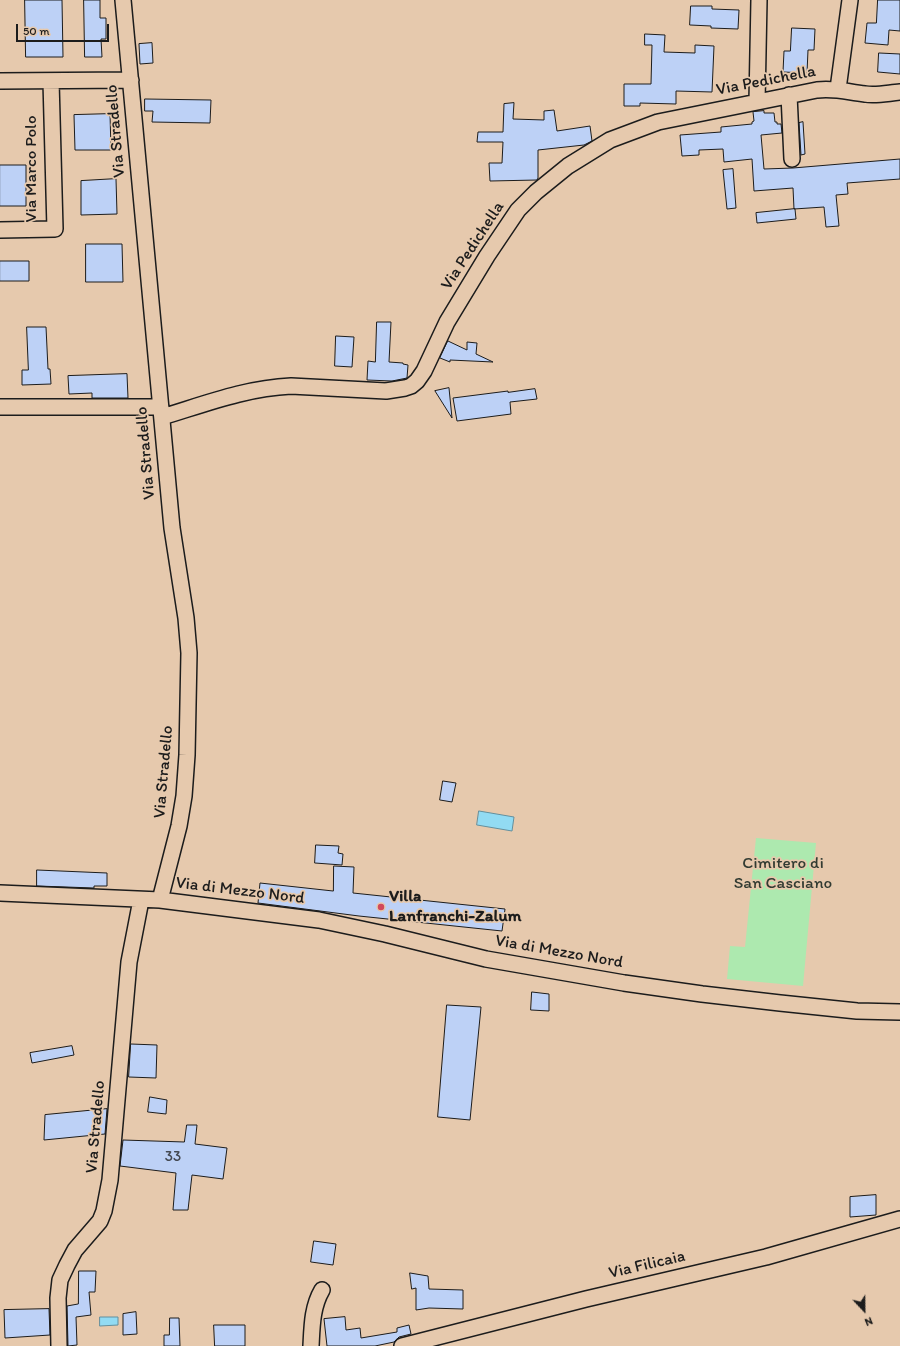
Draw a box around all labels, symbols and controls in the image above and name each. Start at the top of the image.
scale bar [18,16,111,42]
text: 50 m [23,24,49,38]
street label: Via Pedichella [714,61,818,101]
street label: Via Stradello [102,84,130,178]
street label: Via Marco Polo [22,115,42,223]
street label: Via Pedichella [437,198,509,294]
street label: Via Stradello [132,406,160,500]
street label: Via Stradello [150,725,178,819]
park label: Cimitero di San Casciano [734,854,832,894]
street label: Via di Mezzo Nord [174,873,306,909]
place label: Villa Lanfranchi-Zalum [389,887,521,927]
marker: Villa Lanfranchi-Zalum [376,902,386,912]
street label: Via di Mezzo Nord [493,931,625,973]
street label: Via Stradello [82,1080,110,1174]
house number: 33 [165,1148,181,1166]
street label: Via Filicaia [607,1246,687,1284]
north arrow [844,1290,884,1330]
text: N [863,1314,875,1329]

